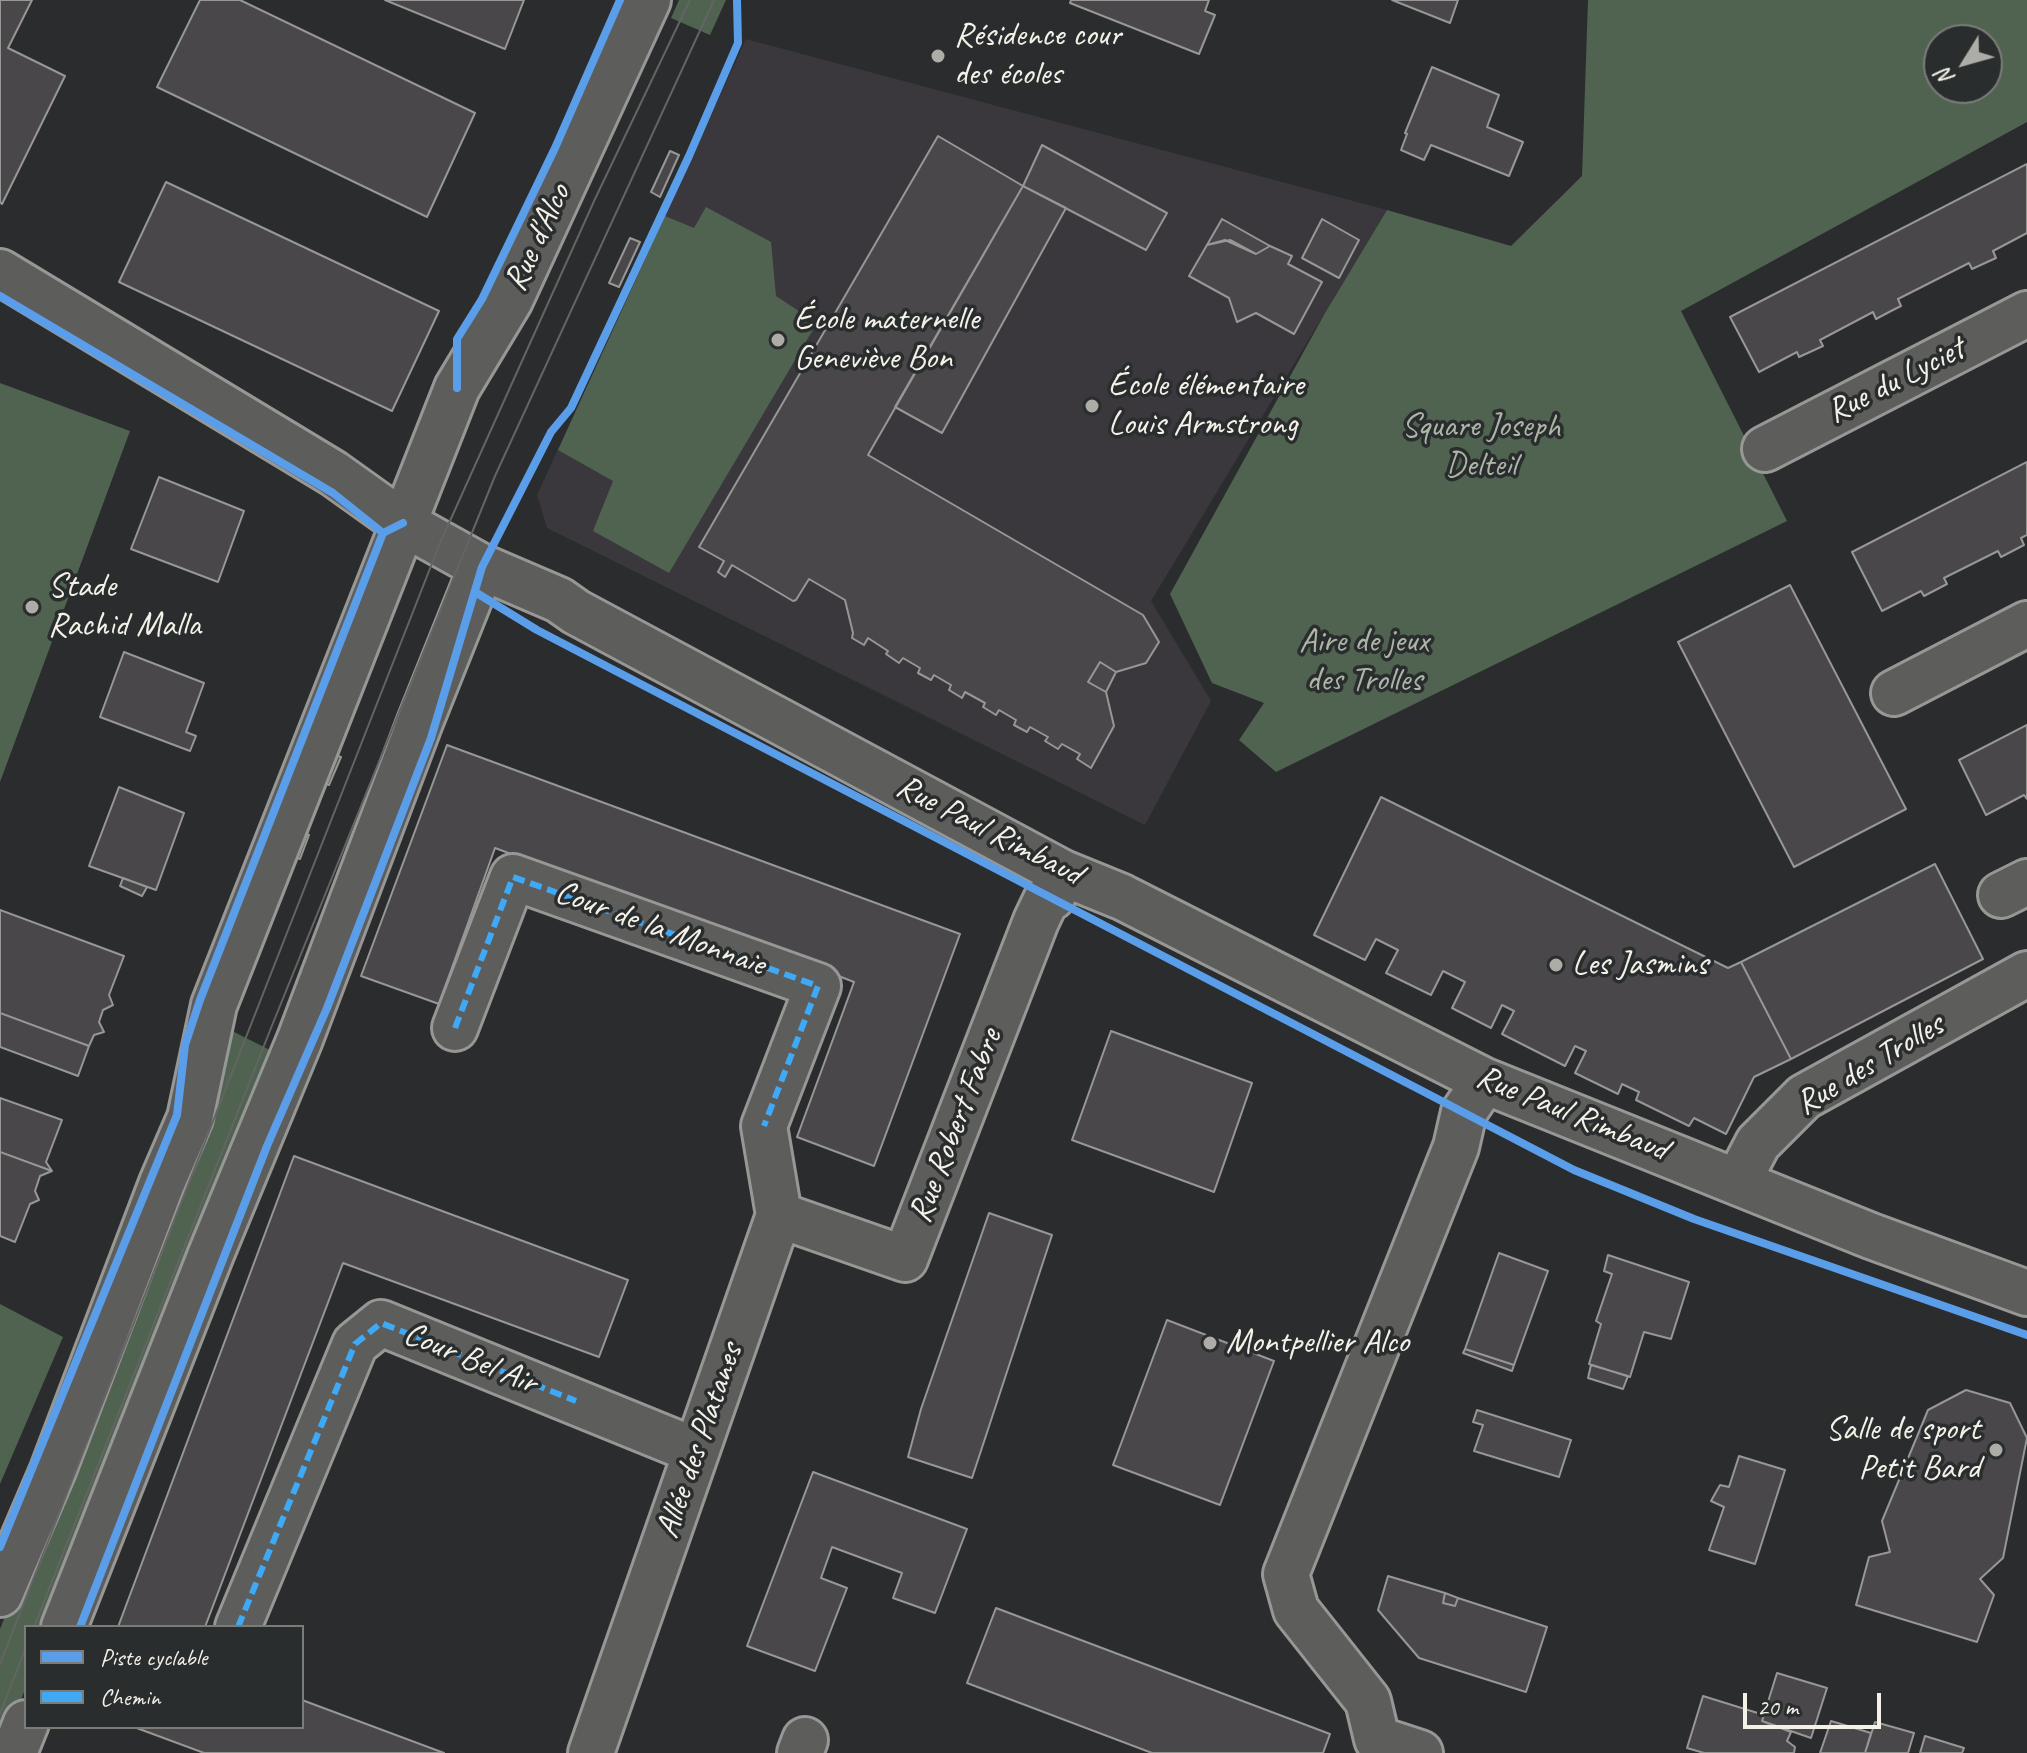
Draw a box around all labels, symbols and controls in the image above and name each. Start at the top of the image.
place label: Résidence cour des écoles [954,16,1121,96]
north arrow [1923,24,2003,104]
marker: Résidence cour des écoles [929,47,947,65]
text: N [1930,63,1961,91]
street label: Rue d'Alco [496,178,580,298]
place label: École maternelle Geneviève Bon [794,300,979,380]
street label: Rue du Lyciet [1820,329,1972,433]
marker: École maternelle Geneviève Bon [769,331,787,349]
place label: École élémentaire Louis Armstrong [1108,366,1303,446]
marker: École élémentaire Louis Armstrong [1083,397,1101,415]
park label: Square Joseph Delteil [1401,407,1561,486]
place label: Stade Rachid Malla [48,567,201,646]
marker: Stade Rachid Malla [23,598,41,616]
park label: Aire de jeux des Trolles [1299,622,1429,702]
street label: Rue Paul Rimbaud [889,767,1089,895]
street label: Cour de la Monnaie [549,872,771,986]
place label: Les Jasmins [1572,945,1708,985]
marker: Les Jasmins [1547,956,1565,974]
street label: Rue des Trolles [1789,1005,1951,1125]
street label: Rue Robert Fabre [900,1023,1012,1229]
street label: Rue Paul Rimbaud [1470,1057,1674,1171]
street label: Cour Bel Air [398,1314,542,1404]
place label: Montpellier Alco [1226,1323,1409,1363]
marker: Montpellier Alco [1201,1334,1219,1352]
street label: Allée des Platanes [648,1339,752,1543]
place label: Salle de sport Petit Bard [1826,1410,1980,1490]
marker: Salle de sport Petit Bard [1987,1441,2005,1459]
legend [24,1625,304,1729]
text: Piste cyclable [100,1642,207,1672]
scale bar [1747,1677,1885,1727]
text: Chemin [100,1682,160,1712]
text: 20 m [1757,1692,1798,1722]

